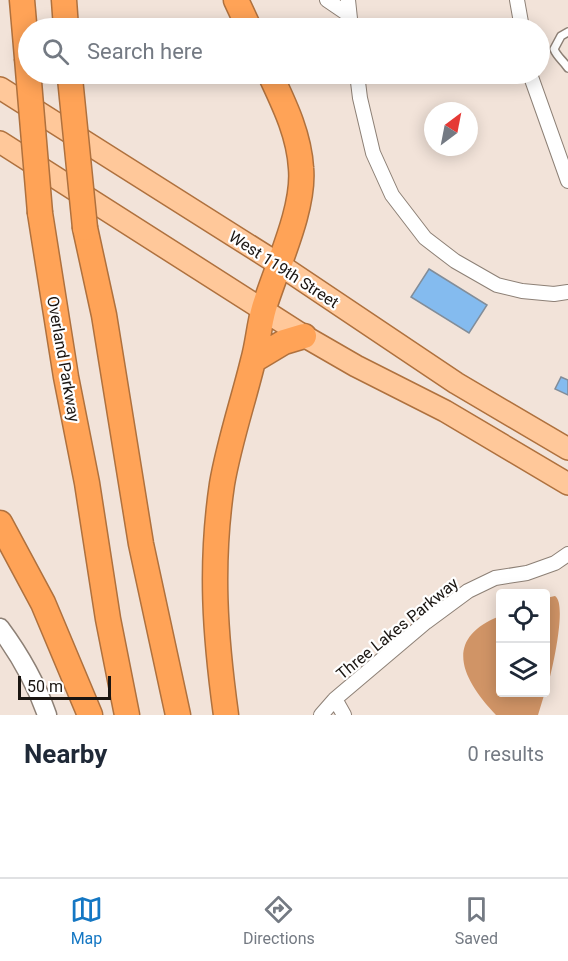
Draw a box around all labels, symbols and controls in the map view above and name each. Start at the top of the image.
search box [18,18,550,84]
icon: search [39,35,72,68]
text: Search here [87,39,203,64]
north arrow [424,102,478,156]
street label: West 119th Street [225,227,342,312]
street label: Overland Parkway [43,295,84,424]
street label: Three Lakes Parkway [333,573,462,683]
map controls [496,589,550,697]
button: locate [496,589,550,643]
button: layers [496,643,550,697]
scale bar [18,673,111,700]
text: 50 m [27,677,63,696]
text: Nearby [24,739,107,769]
text: 0 results [468,742,544,766]
tab: Map [70,893,103,948]
tab: Directions [243,893,315,948]
tab: Saved [455,893,498,948]

